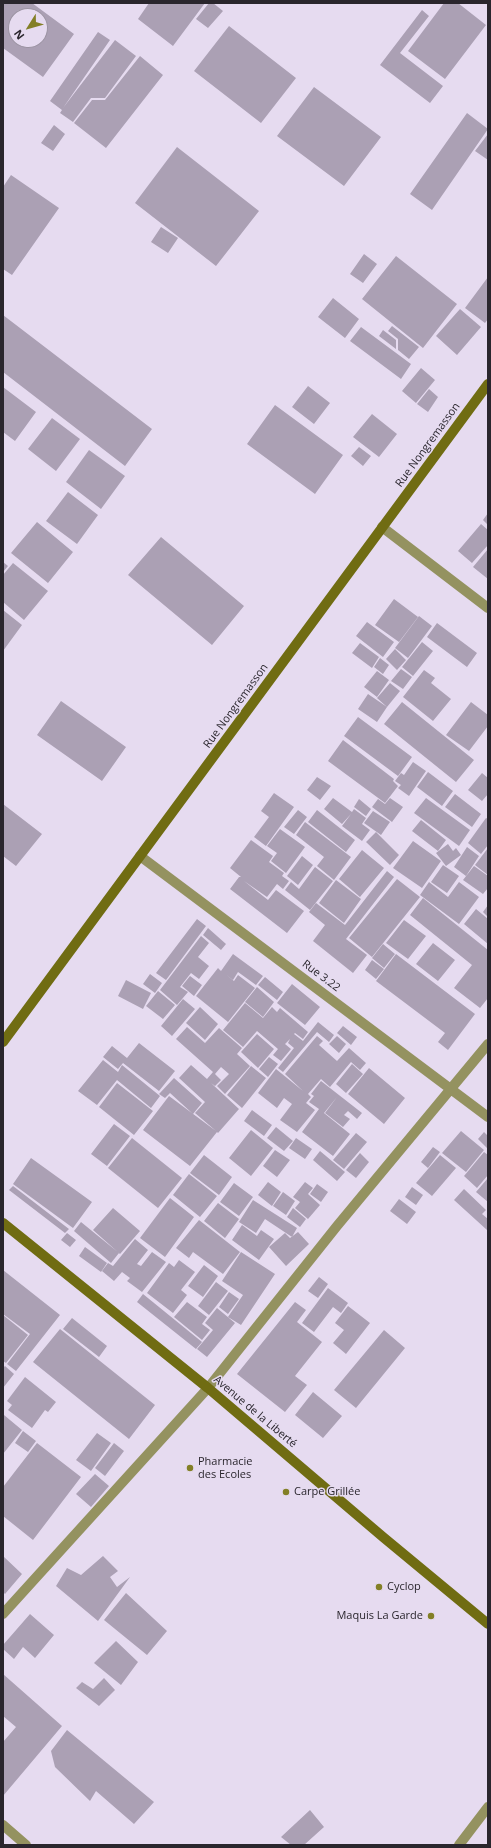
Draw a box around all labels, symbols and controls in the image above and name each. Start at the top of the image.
north arrow [8,8,48,48]
text: N [10,27,28,43]
street label: Rue Nongremasson [393,400,463,490]
street label: Rue Nongremasson [201,661,271,751]
street label: Rue 3.22 [299,957,343,995]
street label: Avenue de la Liberté [211,1373,299,1451]
place label: Pharmacie des Ecoles [198,1455,252,1481]
marker: Pharmacie des Ecoles [185,1463,195,1473]
place label: Carpe Grillée [294,1485,360,1499]
marker: Carpe Grillée [281,1487,291,1497]
place label: Cyclop [387,1580,421,1594]
marker: Cyclop [374,1582,384,1592]
place label: Maquis La Garde [336,1609,423,1623]
marker: Maquis La Garde [426,1611,436,1621]

